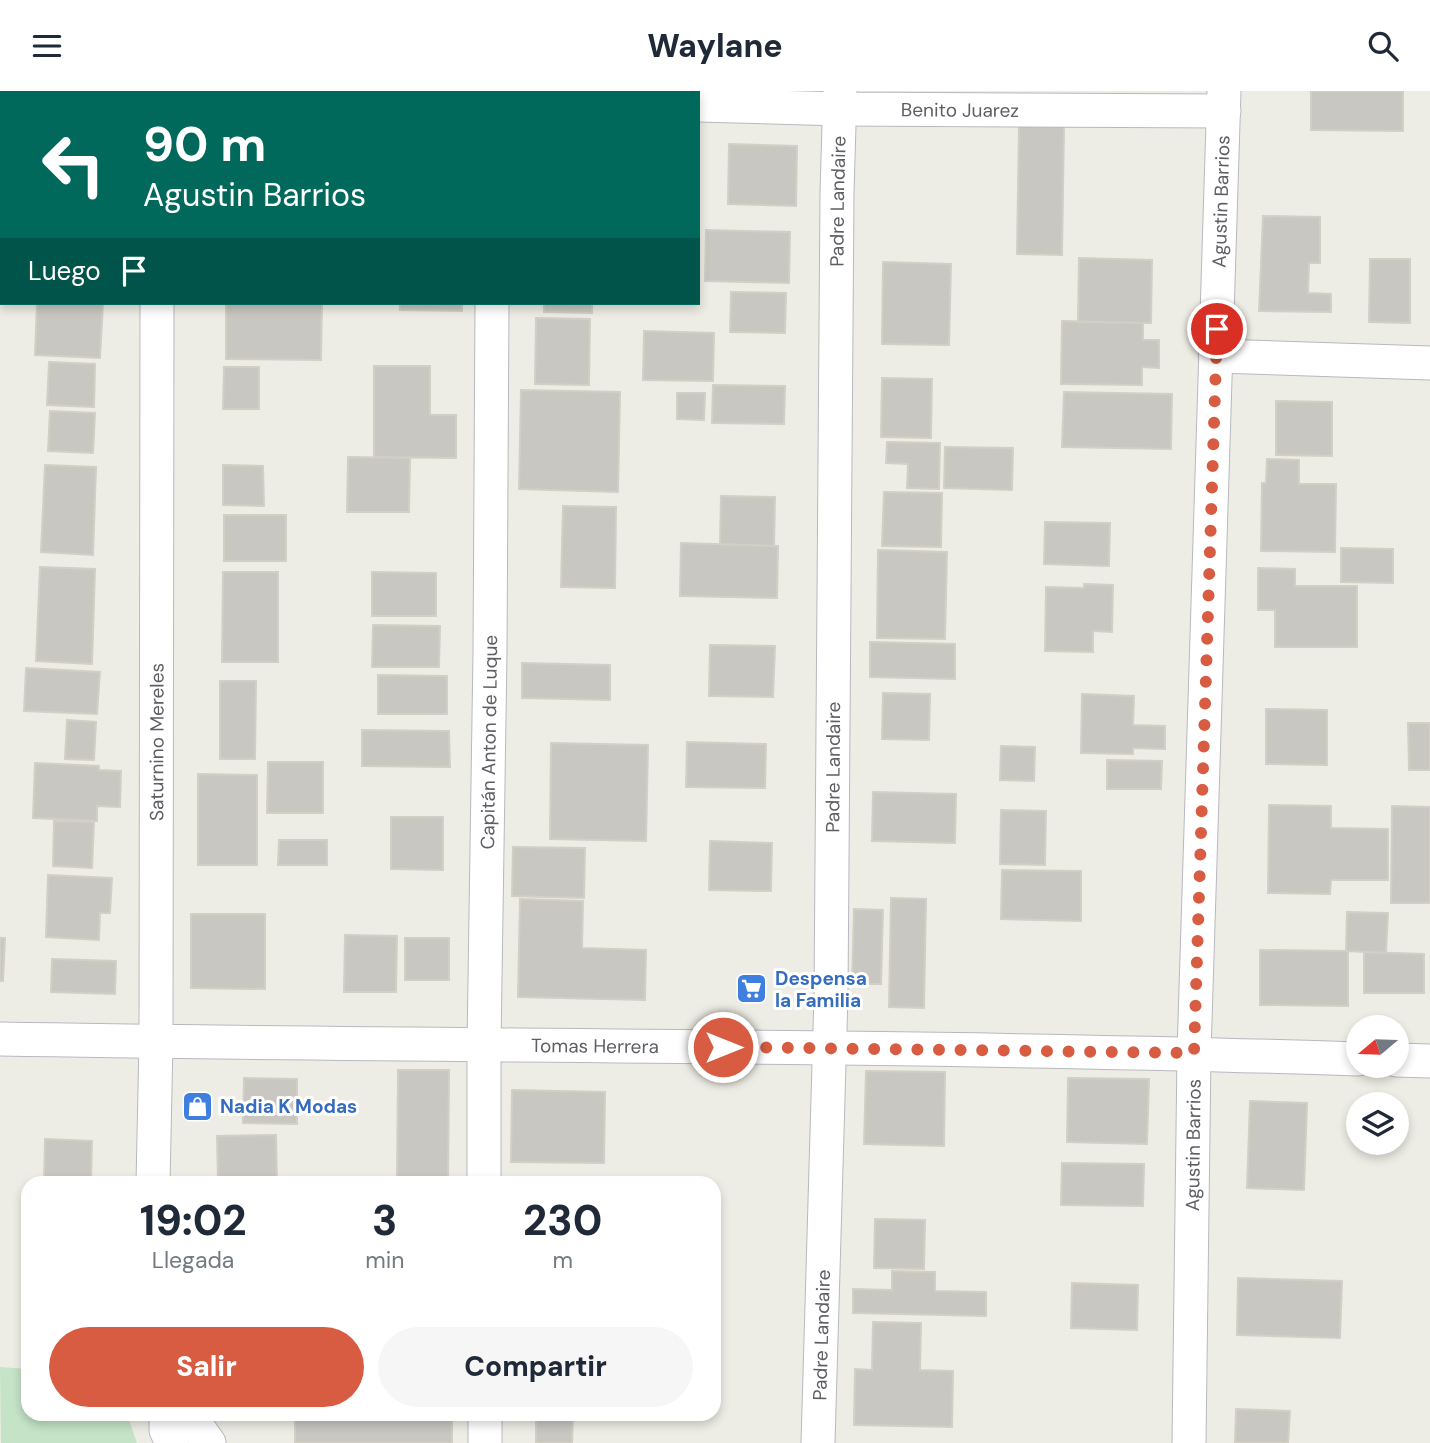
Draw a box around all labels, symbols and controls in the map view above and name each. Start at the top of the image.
text: Waylane [647,25,783,67]
icon: menu [28,27,66,65]
icon: search [1364,27,1402,65]
street label: Benito Juarez [901,97,1019,122]
text: 90 m [143,112,266,176]
icon: left [28,119,119,210]
street label: Padre Landaire [824,135,851,267]
street label: Agustin Barrios [1206,135,1235,268]
text: Agustin Barrios [143,174,366,216]
icon: arrive [115,252,153,290]
text: Luego [28,254,101,288]
pin [1187,299,1247,359]
icon: arrive [1198,310,1236,348]
street label: Capitán Anton de Luque [474,635,503,849]
street label: Saturnino Mereles [144,663,169,821]
street label: Padre Landaire [820,702,846,833]
place label: Despensa la Familia [775,966,867,1013]
supermarket icon: Despensa la Familia [735,972,769,1006]
position arrow [686,1010,760,1084]
north arrow [1346,1015,1409,1078]
map controls [1346,1015,1409,1155]
street label: Tomas Herrera [531,1033,659,1059]
street label: Agustin Barrios [1179,1079,1206,1211]
shop icon: Nadia K Modas [180,1089,214,1123]
button: layers [1346,1092,1409,1155]
place label: Nadia K Modas [220,1094,357,1119]
text: 19:02 [140,1193,247,1248]
text: 3 [372,1193,397,1248]
text: 230 [523,1193,602,1248]
text: Llegada [152,1245,234,1275]
text: min [365,1245,404,1275]
text: m [552,1245,573,1275]
street label: Padre Landaire [807,1269,836,1401]
button: Salir [49,1327,364,1407]
button: Compartir [378,1327,693,1407]

